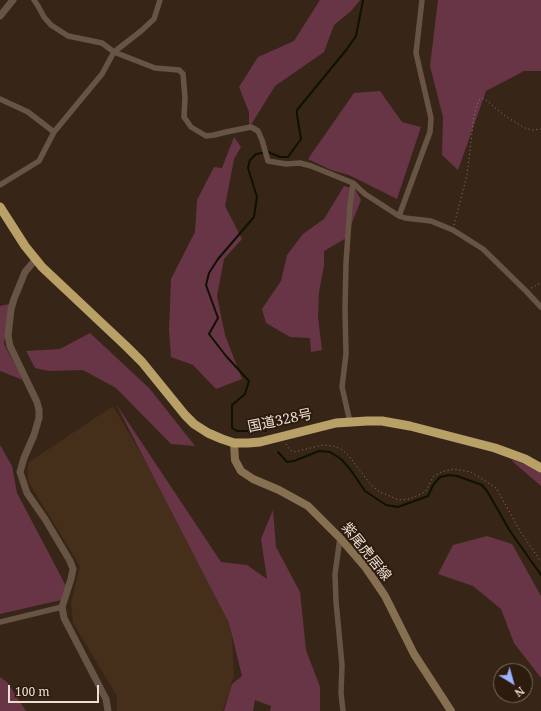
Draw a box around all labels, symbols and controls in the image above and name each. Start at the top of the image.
street label: 国道328号 [246,406,314,436]
street label: 紫尾虎居線 [337,520,395,584]
north arrow [493,663,533,703]
scale bar [10,677,101,703]
text: 100 m [15,683,50,700]
text: N [512,684,528,701]

